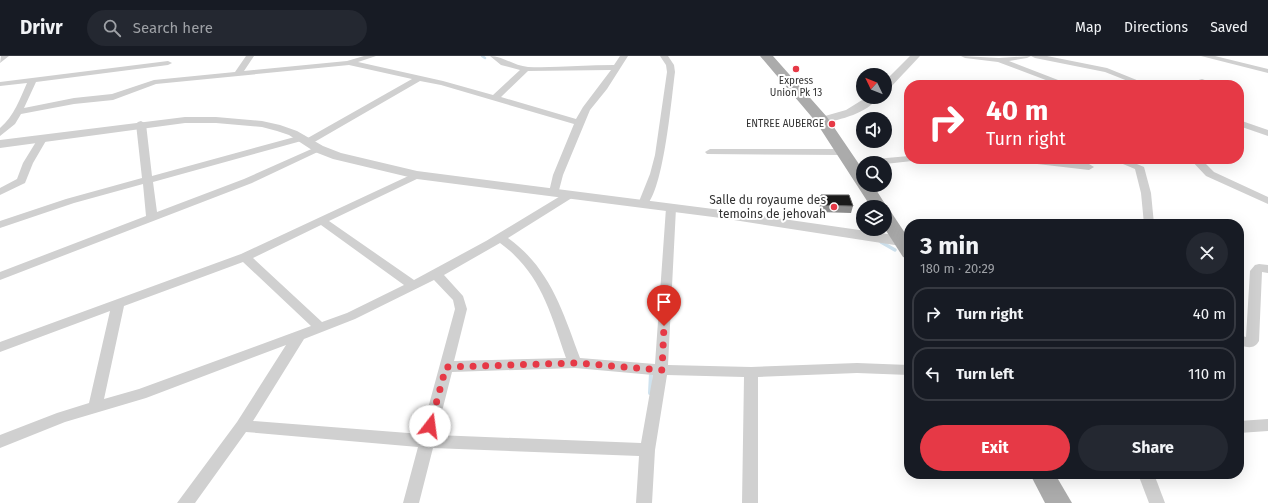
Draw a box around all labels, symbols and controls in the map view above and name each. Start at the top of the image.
search box [87,10,367,46]
text: Drivr [20,16,63,39]
icon: search [101,17,123,39]
text: Search here [133,19,213,37]
text: Map [1075,19,1102,36]
text: Directions [1124,19,1188,36]
text: Saved [1210,19,1248,36]
marker: Express Union Pk 13 [791,64,801,74]
north arrow [856,68,892,104]
map controls [856,68,892,236]
place label: Express Union Pk 13 [770,75,822,99]
text: 40 m [986,94,1049,127]
icon: right [920,96,972,148]
button: sound [856,112,892,148]
place label: ENTREE AUBERGE [746,118,824,130]
marker: ENTREE AUBERGE [827,119,837,129]
text: Turn right [986,128,1066,150]
button: search [856,156,892,192]
place label: Salle du royaume des temoins de jehovah [709,193,826,221]
button: layers [856,200,892,236]
marker: Salle du royaume des temoins de jehovah [829,202,839,212]
text: 3 min [920,232,979,260]
button: close [1186,232,1228,274]
text: 180 m · 20:29 [920,261,995,276]
pin [647,285,681,326]
icon: arrive [653,291,675,313]
icon: right [922,303,944,325]
text: Turn right [956,305,1023,323]
text: 40 m [1193,305,1226,323]
icon: left [922,363,944,385]
text: Turn left [956,365,1014,383]
text: 110 m [1188,365,1226,383]
position arrow [409,405,451,447]
button: Exit [920,425,1070,471]
button: Share [1078,425,1228,471]

